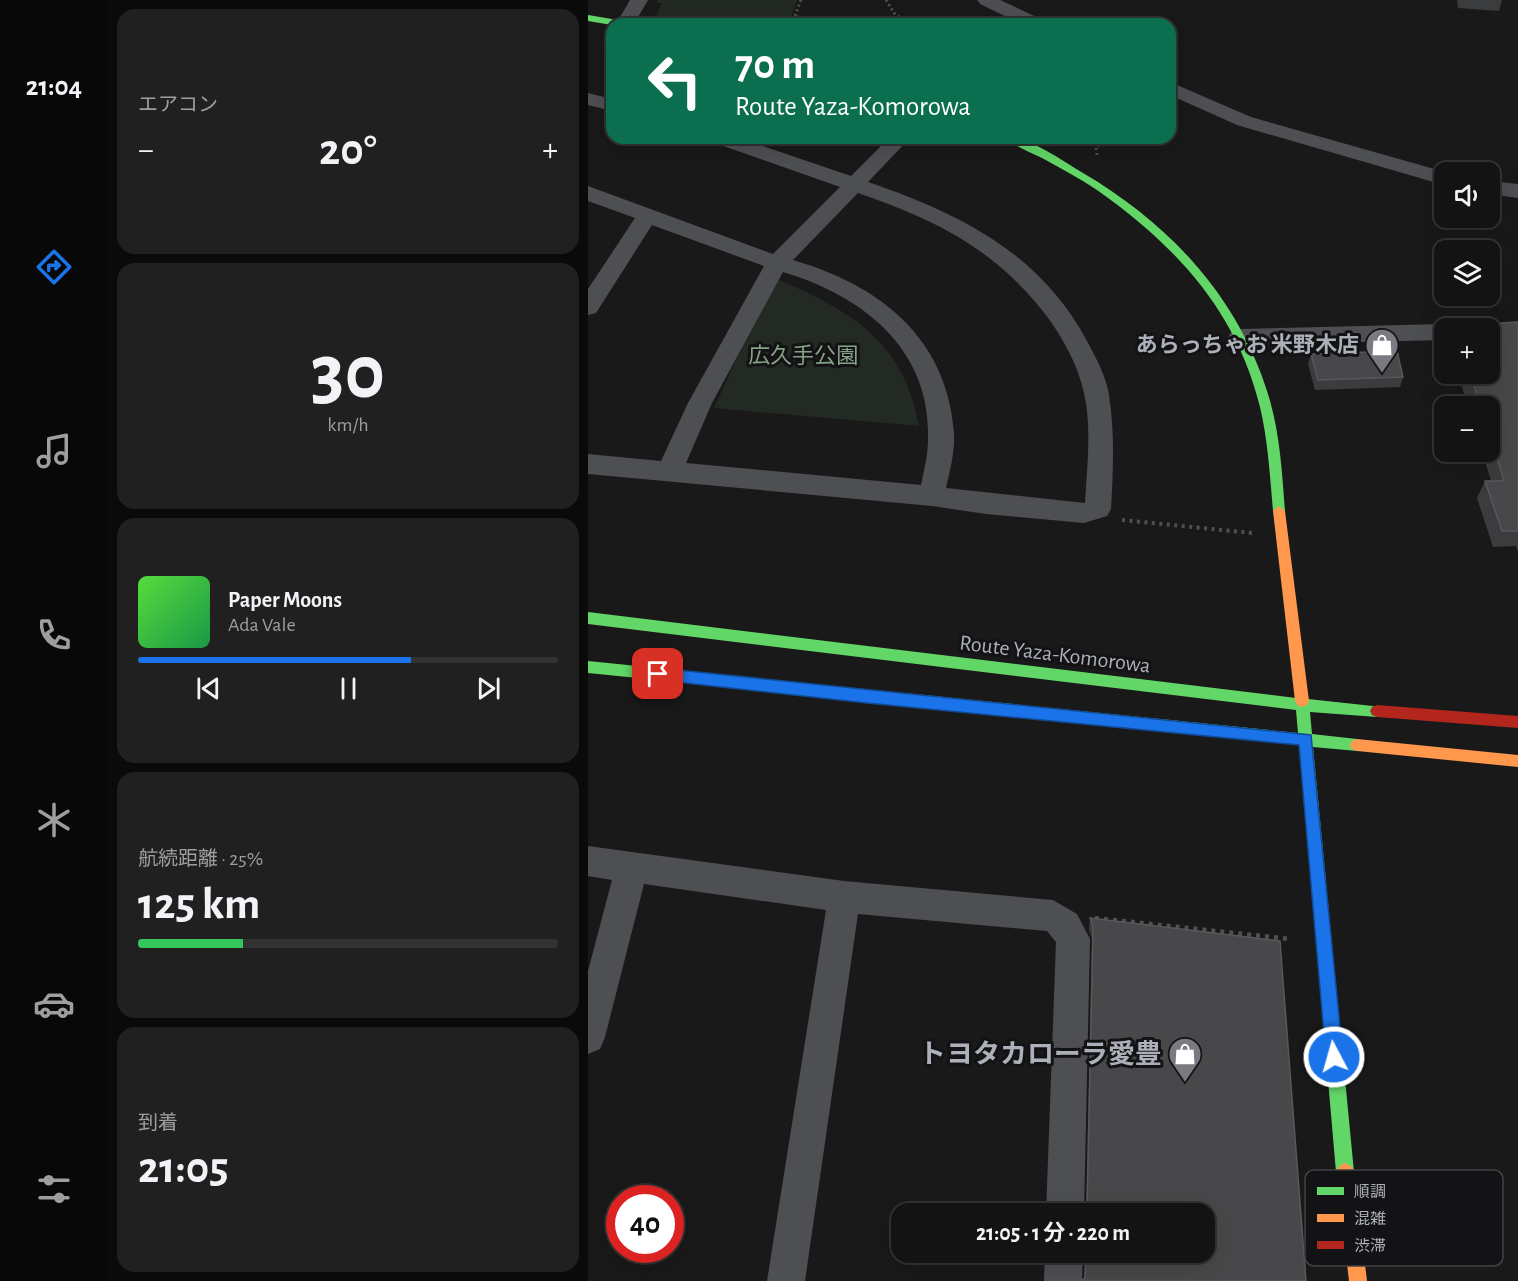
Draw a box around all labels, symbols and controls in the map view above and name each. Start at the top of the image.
icon: left [636,42,714,120]
text: 70 m [735,44,815,86]
text: 21:04 [26,73,82,100]
text: Route Yaza-Komorowa [735,93,971,120]
text: エアコン [138,95,218,115]
text: 20° [319,128,377,173]
text: − [138,134,154,167]
text: + [542,134,558,167]
map controls [1434,162,1500,462]
button: sound [1434,162,1500,228]
button: layers [1434,240,1500,306]
icon: directions [33,246,75,288]
button: + [1434,318,1500,384]
shop icon: あらっちゃお 米野木店 [1364,327,1400,374]
place label: あらっちゃお 米野木店 [1136,333,1359,356]
text: 30 [311,335,385,413]
park label: 広久手公園 [748,344,858,367]
button: − [1434,396,1500,462]
text: km/h [327,415,369,435]
icon: music [33,430,75,472]
text: Paper Moons [228,589,342,611]
icon: phone [33,614,75,656]
text: Ada Vale [228,615,296,635]
street label: Route Yaza-Komorowa [958,631,1152,677]
pin [632,648,683,699]
icon: arrive [641,657,674,690]
icon: previous [192,672,225,705]
icon: pause [332,672,365,705]
icon: next [472,672,505,705]
icon: climate [33,799,75,841]
text: 航続距離 · 25% [138,849,263,869]
text: 125 km [138,882,260,927]
icon: car [33,983,75,1025]
position arrow [1302,1025,1366,1089]
shop icon: トヨタカローラ愛豊 [1167,1036,1203,1083]
place label: トヨタカローラ愛豊 [919,1040,1162,1068]
text: 到着 [138,1113,178,1133]
text: 21:05 [138,1146,229,1191]
icon: filters [33,1168,75,1210]
legend [1305,1170,1503,1266]
text: 順調 [1354,1184,1386,1200]
speed limit sign: 40 [606,1185,684,1263]
text: 混雑 [1354,1210,1386,1227]
text: 21:05 · 1 分 · 220 m [976,1222,1130,1244]
text: 渋滞 [1354,1238,1386,1254]

